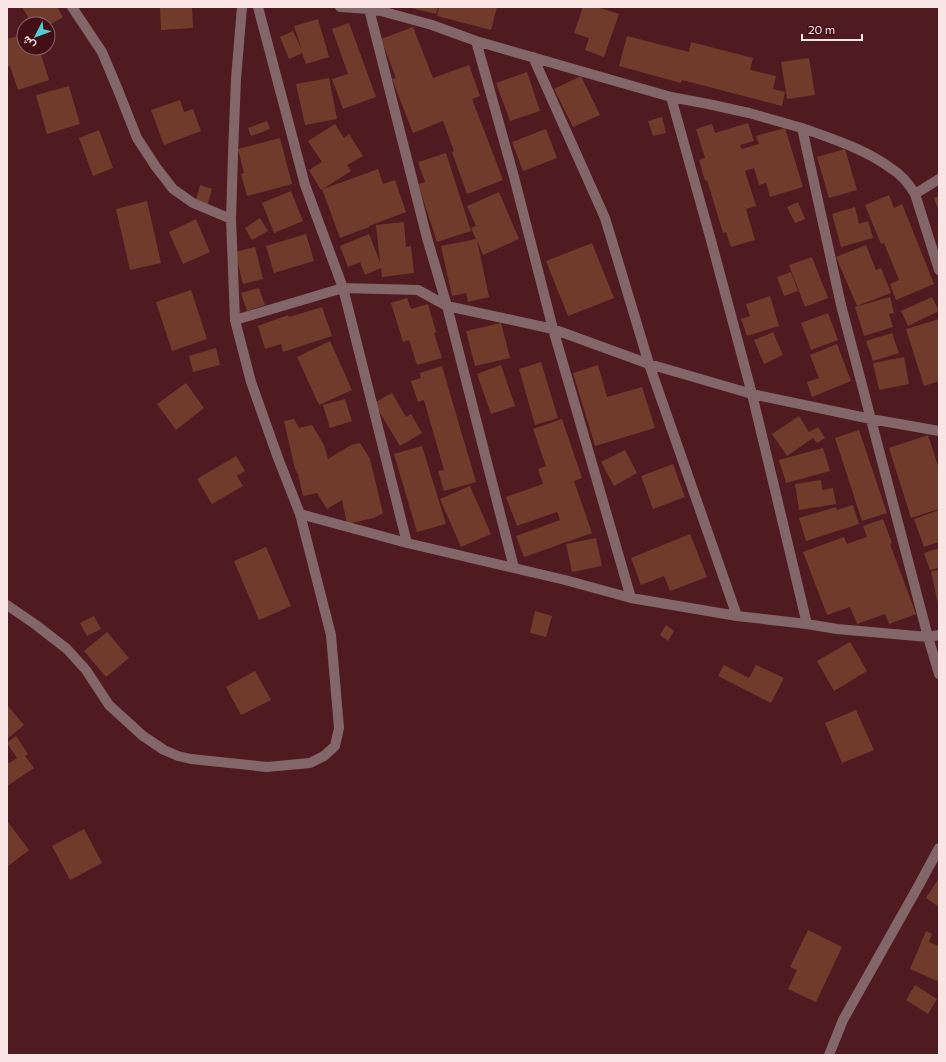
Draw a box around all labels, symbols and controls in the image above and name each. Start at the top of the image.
north arrow [16,16,56,56]
scale bar [802,16,862,42]
text: 20 m [808,22,835,36]
text: ش [19,33,38,52]

